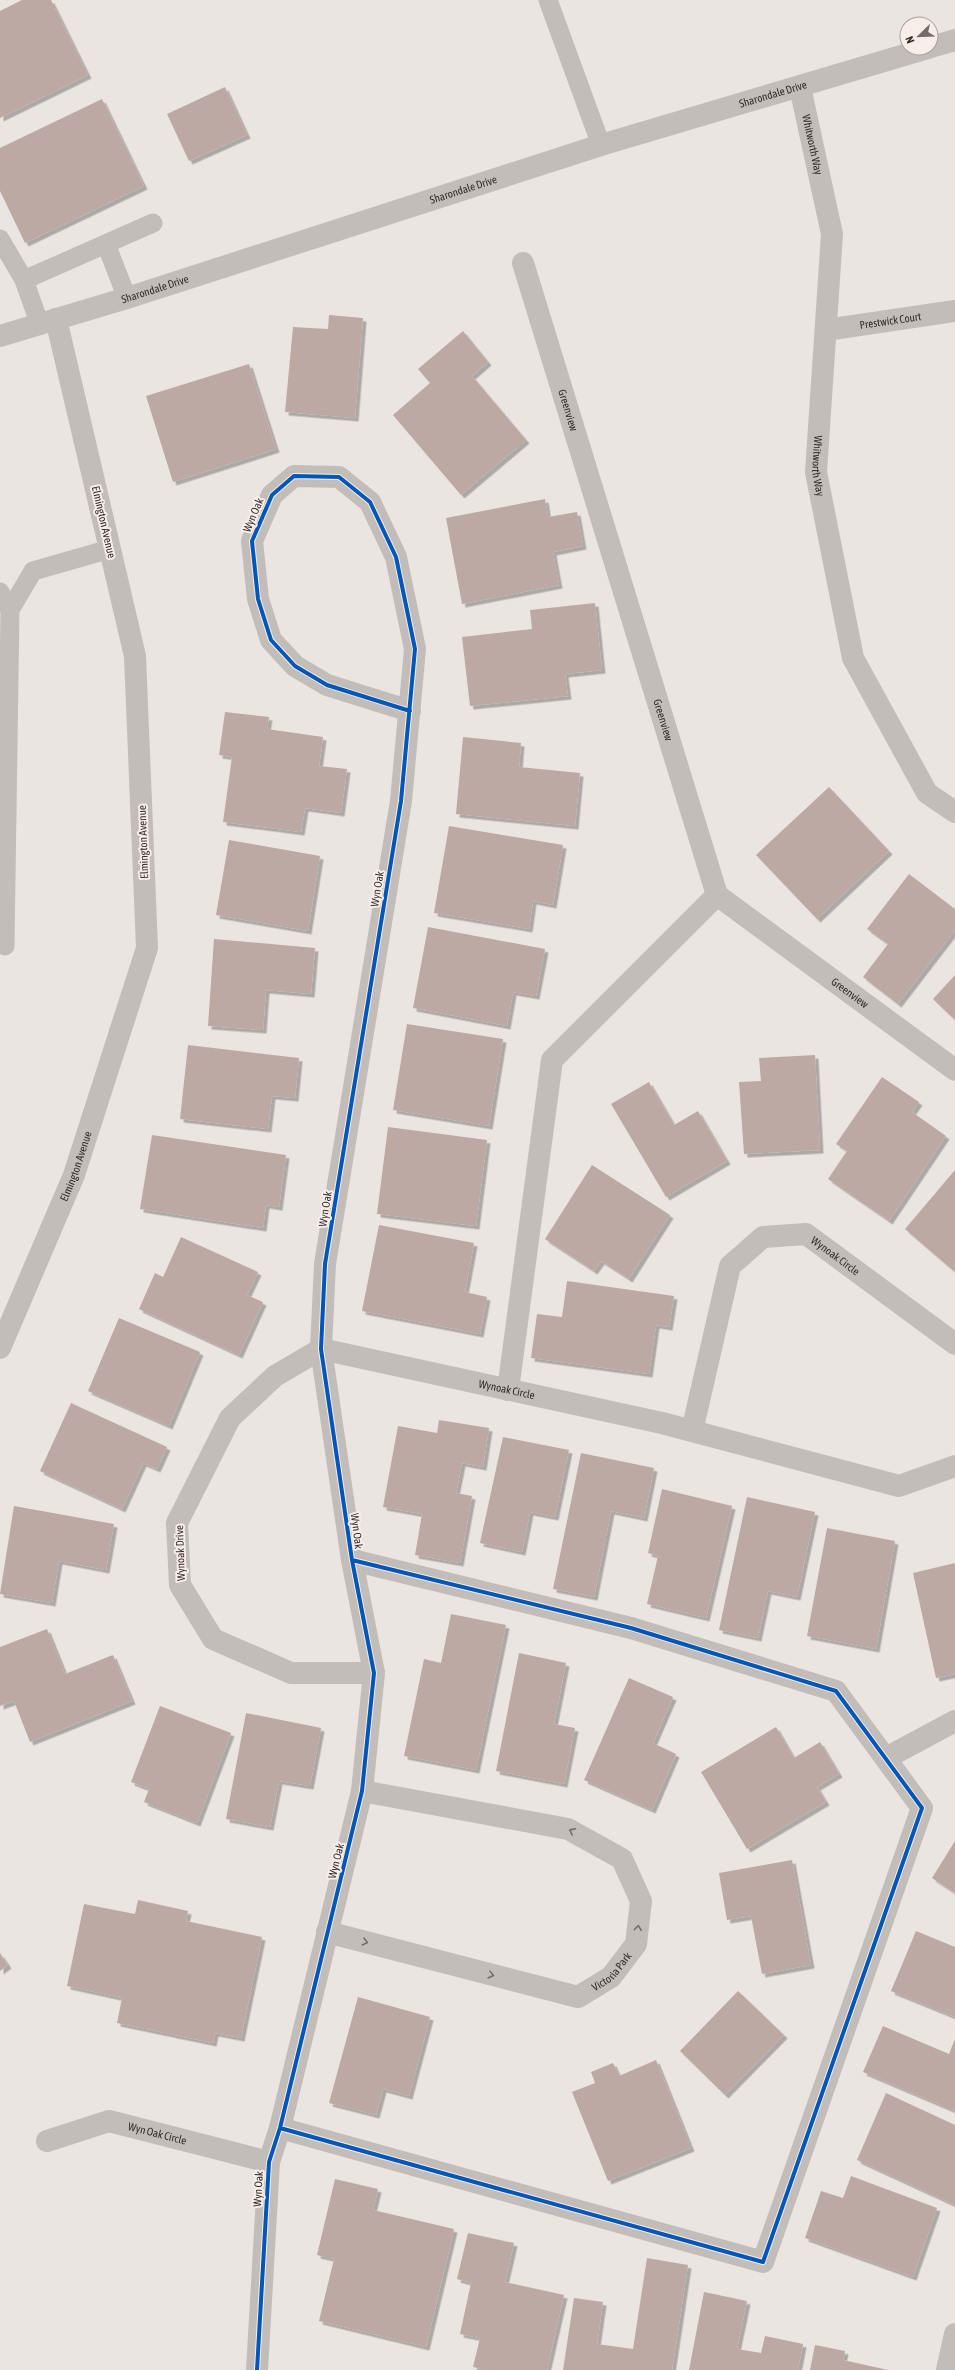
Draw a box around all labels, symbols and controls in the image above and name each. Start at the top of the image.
north arrow [899,16,939,56]
text: N [903,35,917,45]
street label: Sharondale Drive [738,78,808,110]
street label: Whitworth Way [800,113,825,176]
street label: Sharondale Drive [428,173,498,206]
street label: Sharondale Drive [120,273,190,305]
street label: Prestwick Court [859,310,922,331]
street label: Greenview [556,388,580,433]
street label: Whitworth Way [810,435,827,498]
street label: Elmington Avenue [90,485,118,559]
street label: Wyn Oak [240,496,266,534]
street label: Greenview [651,698,675,743]
street label: Elmington Avenue [136,805,150,879]
street label: Wyn Oak [368,870,386,908]
street label: Greenview [829,975,871,1010]
street label: Elmington Avenue [57,1130,94,1203]
street label: Wyn Oak [316,1190,334,1228]
street label: Wynoak Circle [809,1234,862,1278]
street label: Wynoak Circle [478,1377,536,1401]
street label: Wyn Oak [349,1513,365,1550]
street label: Wynoak Drive [173,1525,187,1581]
one-way arrow [569,1829,576,1836]
street label: Wyn Oak [326,1842,346,1880]
one-way arrow [633,1925,642,1931]
one-way arrow [361,1937,368,1946]
street label: Victoria Park [590,1950,634,1993]
one-way arrow [488,1970,494,1978]
street label: Wyn Oak Circle [127,2120,188,2147]
street label: Wyn Oak [251,2171,265,2207]

